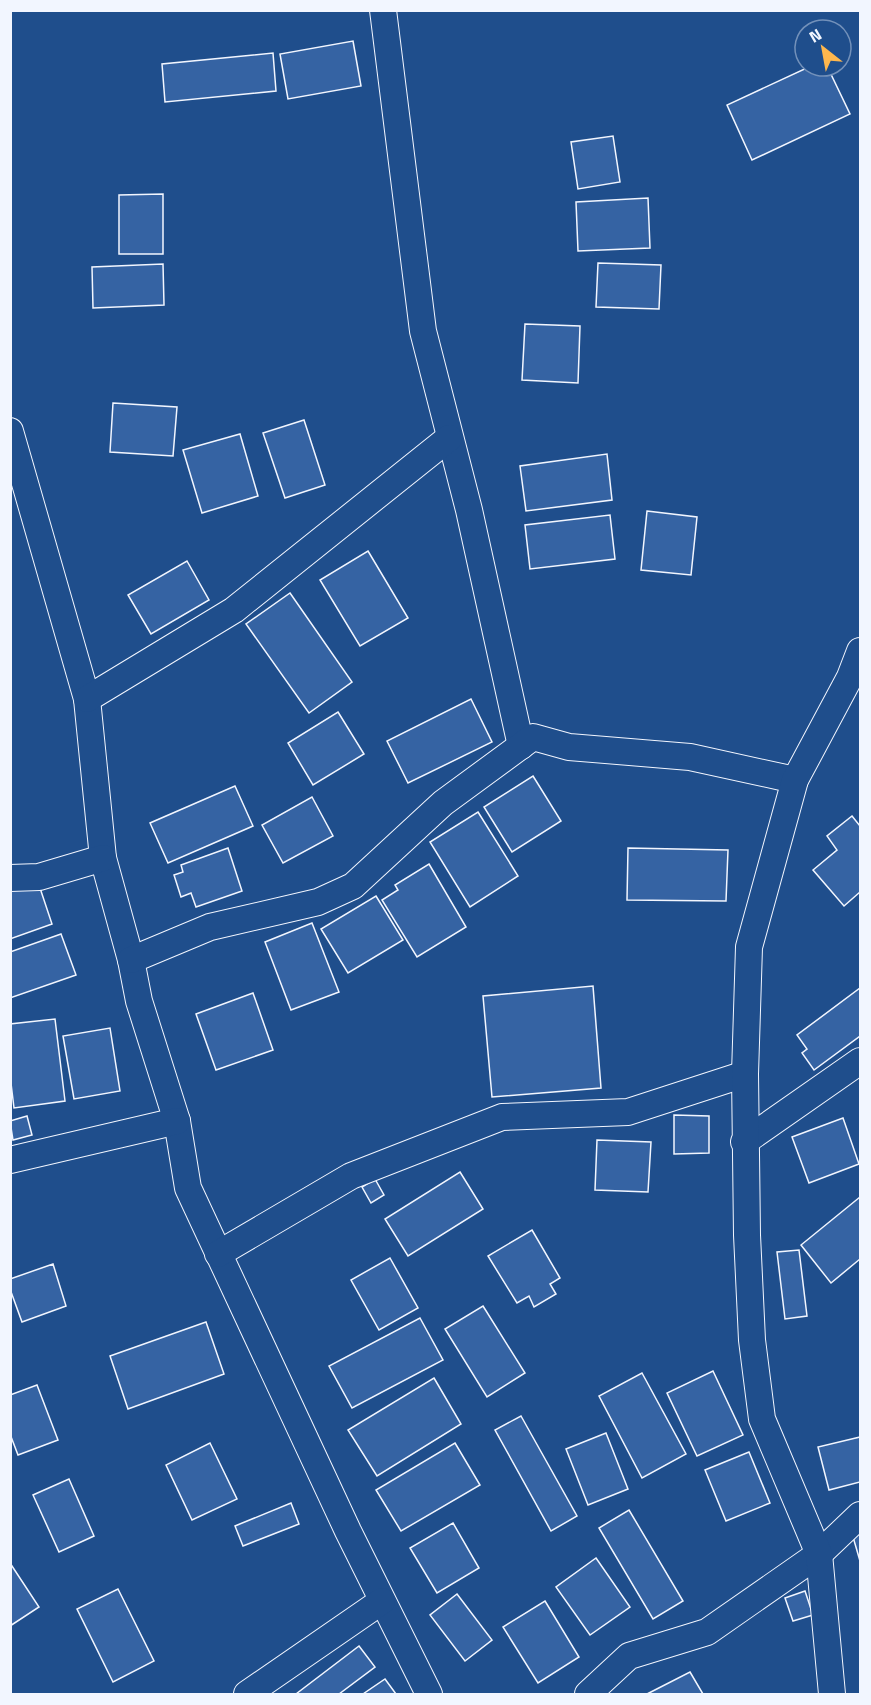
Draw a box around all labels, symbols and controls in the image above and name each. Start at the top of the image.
north arrow [793,18,853,78]
text: N [804,22,826,48]

